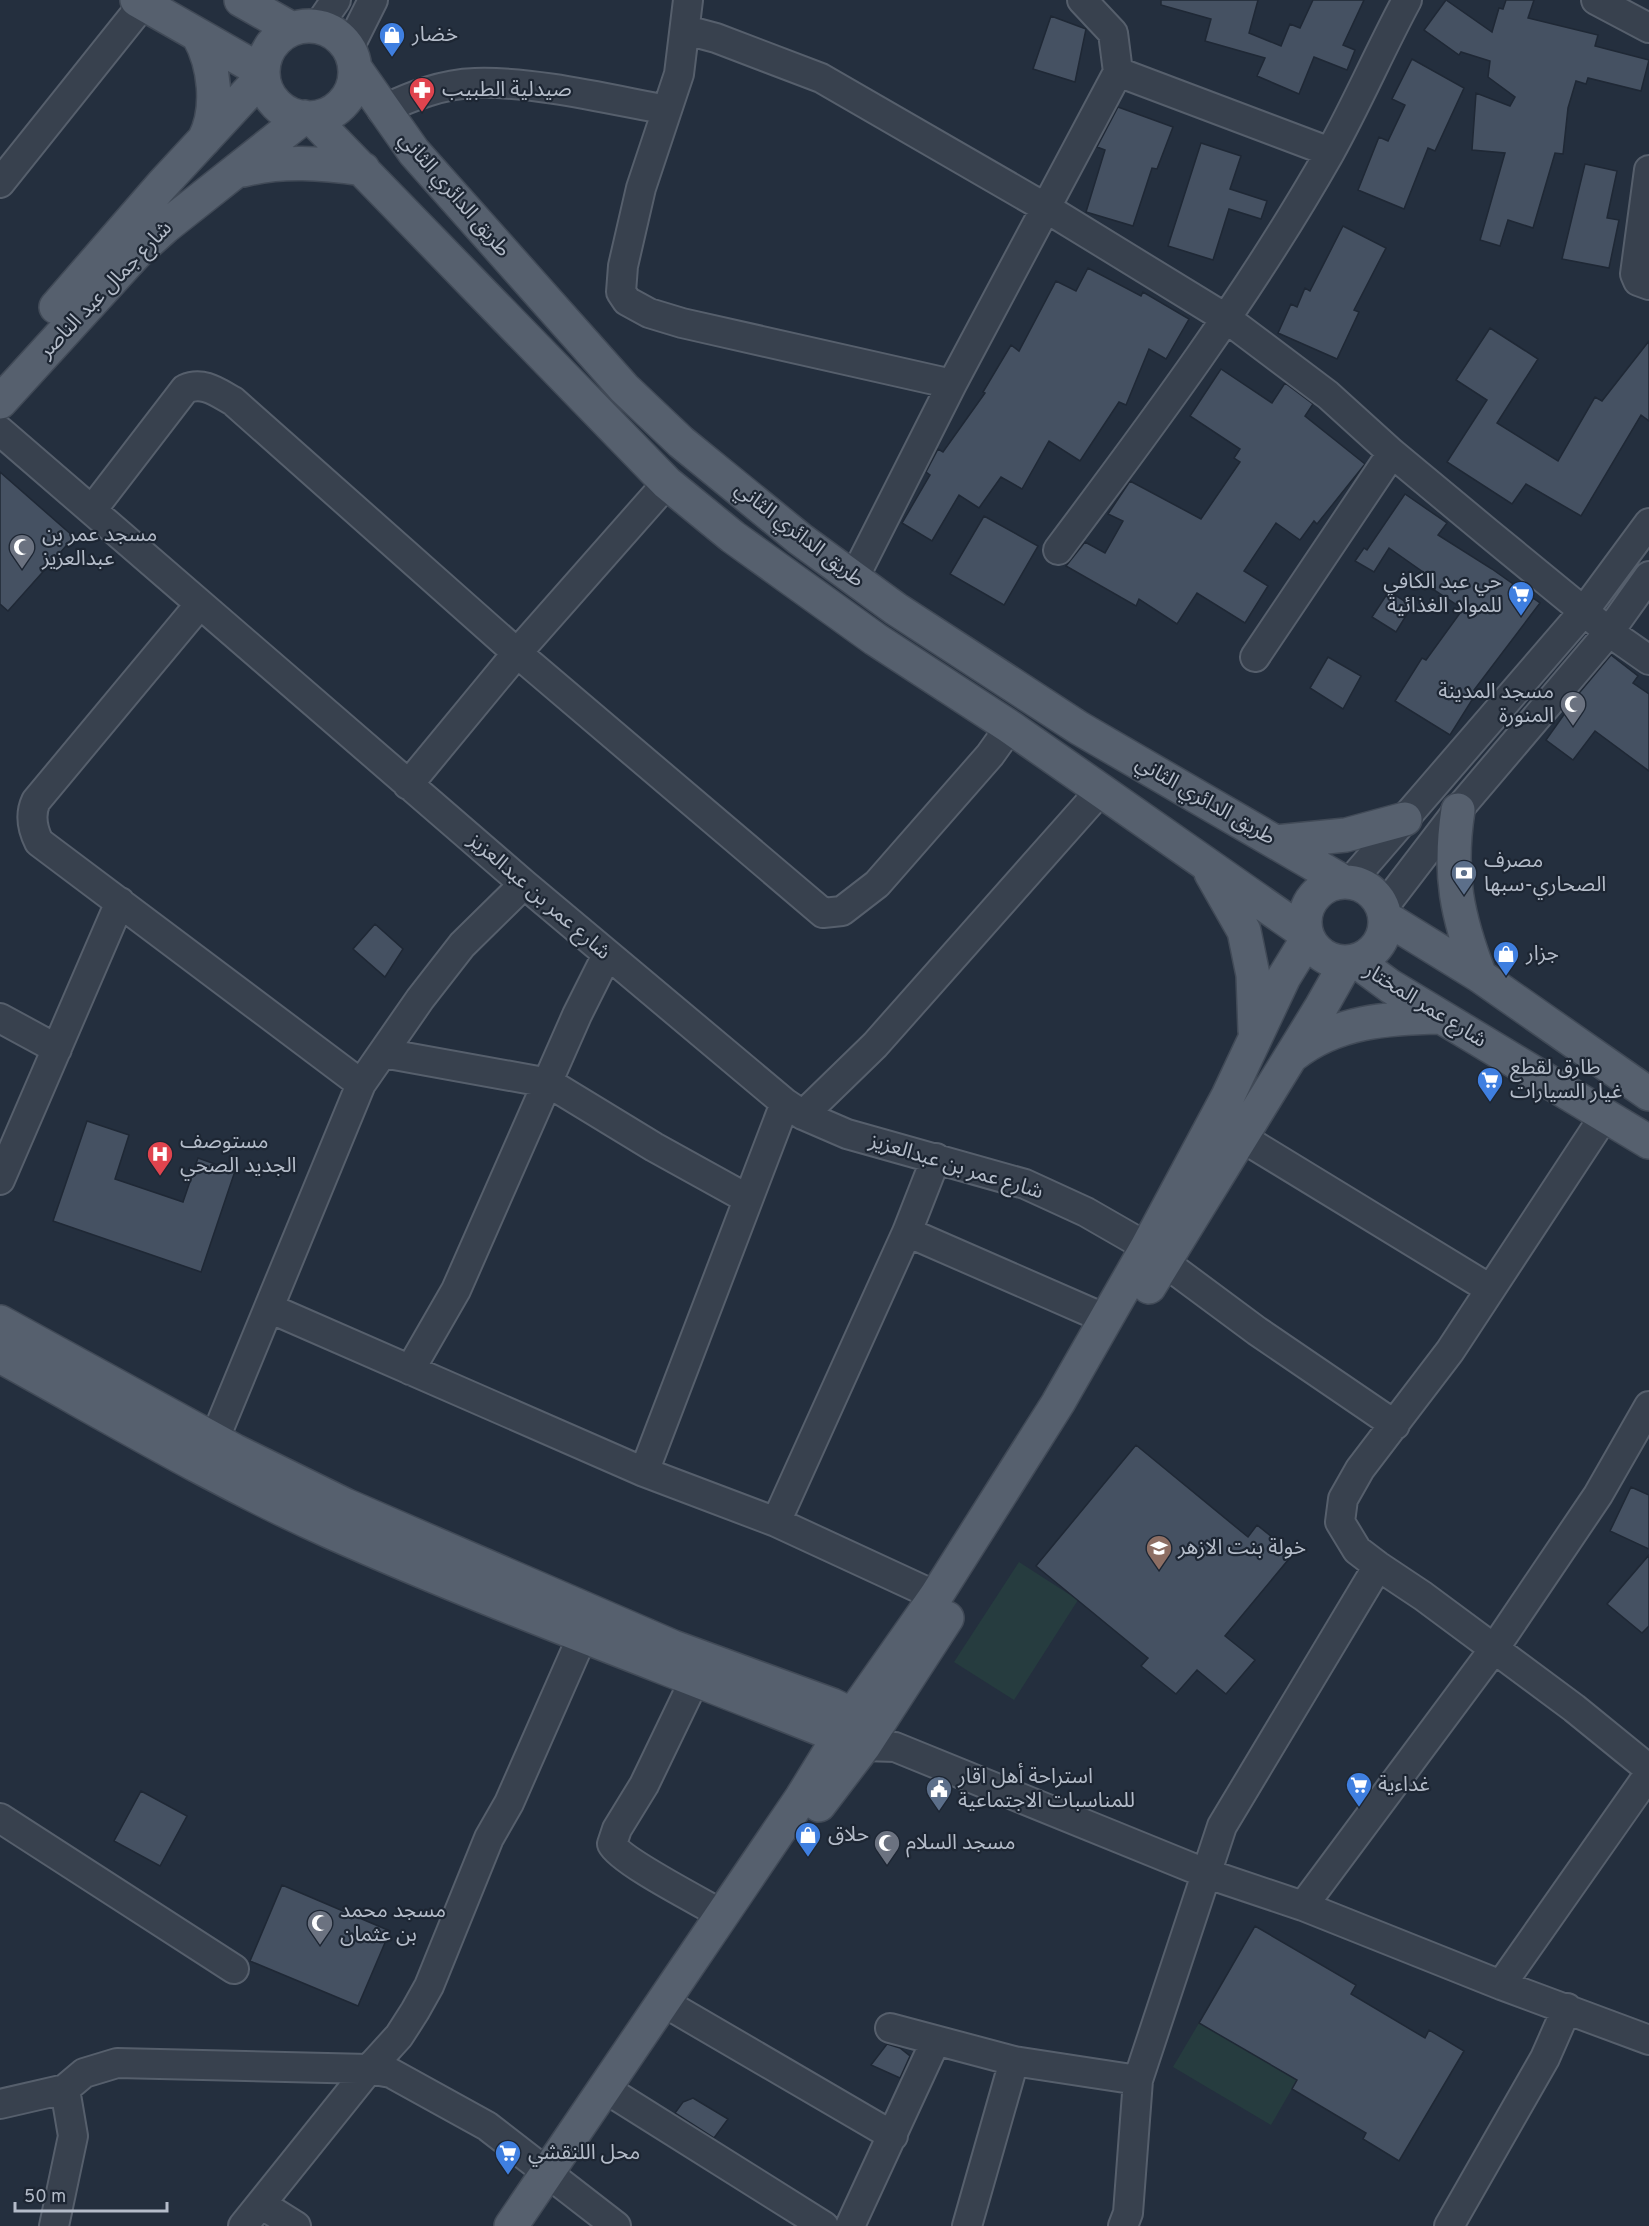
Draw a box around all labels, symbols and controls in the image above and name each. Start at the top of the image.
shop icon: خضار [377,20,407,58]
place label: خضار [411,22,458,49]
pharmacy icon: صيدلية الطبيب [407,75,437,113]
place label: صيدلية الطبيب [442,77,572,104]
street label: طريق الدائري الثاني [392,127,516,264]
street label: شارع جمال عبد الناصر [33,216,179,365]
street label: طريق الدائري الثاني [728,476,869,595]
place label: مسجد عمر بن عبدالعزيز [41,522,157,573]
mosque icon: مسجد عمر بن عبدالعزيز [7,532,37,570]
place label: حي عبد الكافي للمواد الغذائية [1383,569,1502,620]
supermarket icon: حي عبد الكافي للمواد الغذائية [1506,579,1536,617]
place label: مسجد المدينة المنورة [1438,679,1554,730]
mosque icon: مسجد المدينة المنورة [1558,689,1588,727]
street label: طريق الدائري الثاني [1130,750,1280,853]
street label: شارع عمر بن عبدالعزيز [461,827,616,966]
place label: مصرف الصحاري-سبها [1484,848,1606,899]
bank icon: مصرف الصحاري-سبها [1449,858,1479,896]
shop icon: جزار [1491,939,1521,977]
place label: جزار [1525,941,1559,968]
street label: شارع عمر المختار [1358,957,1491,1054]
place label: طارق لقطع غيار السيارات [1510,1055,1622,1106]
supermarket icon: طارق لقطع غيار السيارات [1475,1065,1505,1103]
street label: شارع عمر بن عبدالعزيز [865,1127,1046,1206]
place label: مستوصف الجديد الصحي [180,1129,297,1180]
hospital icon: مستوصف الجديد الصحي [145,1139,175,1177]
school or university icon: خولة بنت الازهر [1144,1533,1174,1571]
place label: خولة بنت الازهر [1177,1535,1306,1562]
place label: استراحة أهل اقار للمناسبات الاجتماعية [957,1763,1135,1815]
supermarket icon: غداءية [1344,1770,1374,1808]
place label: غداءية [1378,1772,1430,1799]
public building icon: استراحة أهل اقار للمناسبات الاجتماعية [924,1774,954,1812]
shop icon: حلاق [793,1820,823,1858]
place label: حلاق [828,1822,869,1849]
mosque icon: مسجد السلام [872,1828,902,1866]
place label: مسجد السلام [906,1830,1015,1858]
place label: مسجد محمد بن عثمان [340,1898,446,1949]
mosque icon: مسجد محمد بن عثمان [305,1908,335,1946]
supermarket icon: محل اللنقشي [493,2138,523,2176]
place label: محل اللنقشي [528,2140,640,2167]
scale bar [15,2175,166,2213]
text: 50 m [24,2186,66,2209]

